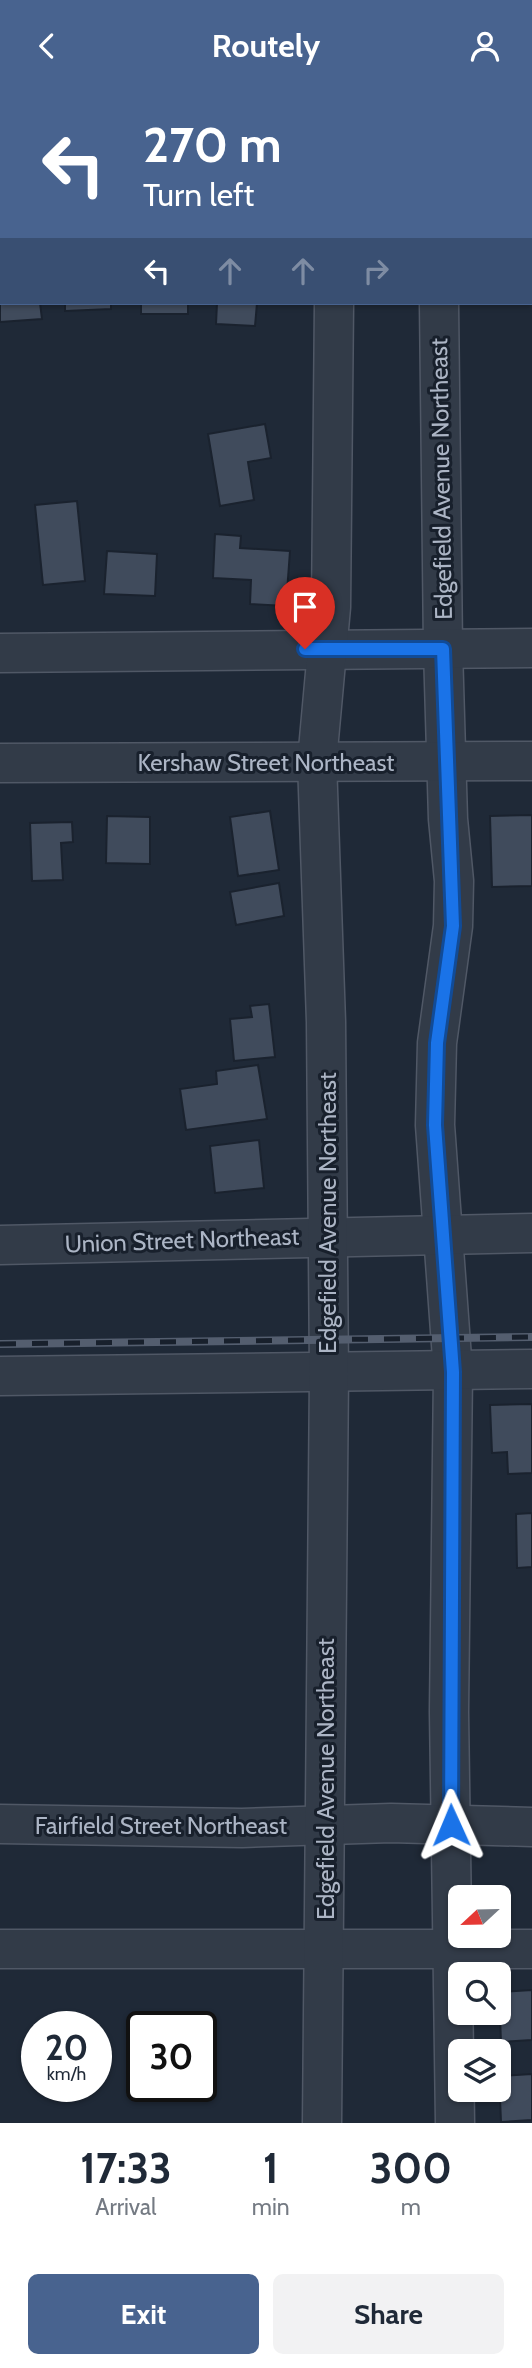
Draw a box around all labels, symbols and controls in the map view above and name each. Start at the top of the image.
text: Routely [212,26,320,65]
icon: back [28,27,66,65]
icon: person [466,27,504,65]
text: 270 m [143,115,282,174]
icon: left [28,119,119,210]
text: Turn left [143,175,254,214]
icon: left [138,252,176,290]
icon: ahead [211,252,249,290]
icon: ahead [284,252,322,290]
icon: right [357,252,395,290]
street label: Edgefield Avenue Northeast [424,338,458,620]
pin [275,577,335,649]
icon: arrive [286,588,324,626]
street label: Kershaw Street Northeast [138,748,394,777]
street label: Edgefield Avenue Northeast [313,1072,342,1354]
street label: Union Street Northeast [64,1221,300,1259]
street label: Edgefield Avenue Northeast [311,1638,340,1920]
position arrow [414,1788,488,1862]
street label: Fairfield Street Northeast [35,1811,287,1840]
north arrow [448,1885,511,1948]
map controls [448,1885,511,2102]
button: search [448,1962,511,2025]
speed limit sign: 30 [126,2011,217,2102]
text: 20 [45,2026,88,2069]
button: layers [448,2039,511,2102]
text: km/h [47,2063,86,2085]
text: 17:33 [80,2142,172,2194]
text: 1 [263,2142,279,2194]
text: 300 [370,2142,452,2194]
text: Arrival [95,2193,157,2221]
text: min [252,2193,290,2221]
text: m [401,2193,421,2221]
button: Exit [28,2274,259,2354]
button: Share [273,2274,504,2354]

